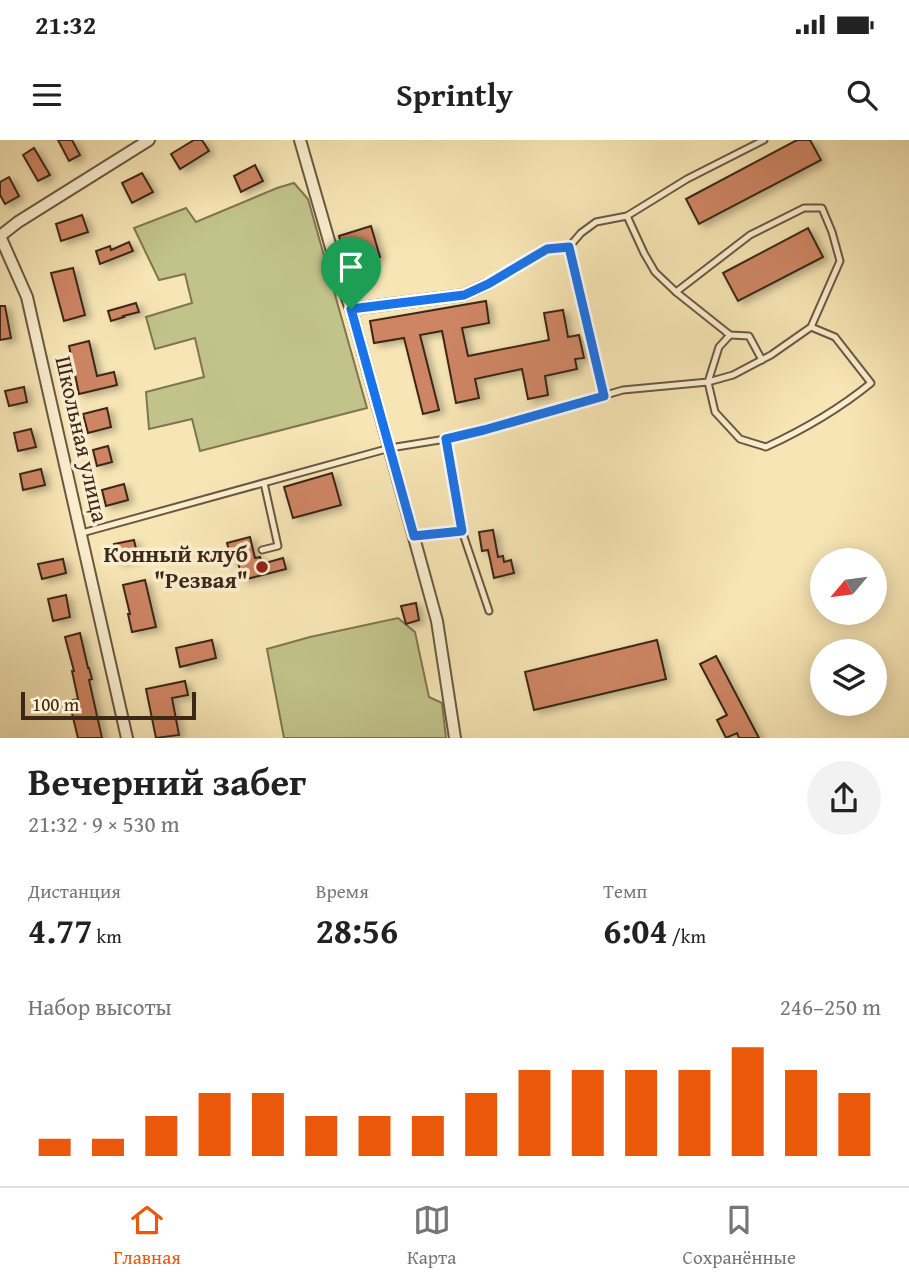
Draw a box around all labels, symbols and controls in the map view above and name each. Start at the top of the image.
text: 21:32 [35,5,96,44]
text: Sprintly [396,71,513,118]
icon: menu [28,76,66,114]
icon: search [843,76,881,114]
pin [321,237,381,309]
icon: arrive [332,248,370,286]
street label: Школьная улица [47,353,118,525]
place label: Конный клуб "Резвая" [104,537,248,596]
north arrow [810,548,887,625]
map controls [810,548,887,716]
marker: Конный клуб "Резвая" [254,559,270,575]
button: layers [810,639,887,716]
scale bar [21,689,196,721]
text: 100 m [32,690,79,718]
text: Вечерний забег [28,753,306,809]
button: share [807,761,881,835]
text: 21:32 · 9 × 530 m [28,807,180,840]
text: Дистанция [28,877,121,905]
text: Время [316,877,369,905]
text: Темп [603,877,647,905]
text: 4.77 [28,905,92,956]
text: 28:56 [316,905,398,956]
text: 6:04 [603,905,668,956]
text: km [92,922,122,950]
text: /km [668,922,706,950]
text: Набор высоты [28,990,172,1023]
text: 246–250 m [780,990,881,1023]
tab: Главная [113,1201,181,1271]
tab: Карта [407,1201,456,1271]
tab: Сохранённые [683,1201,796,1271]

